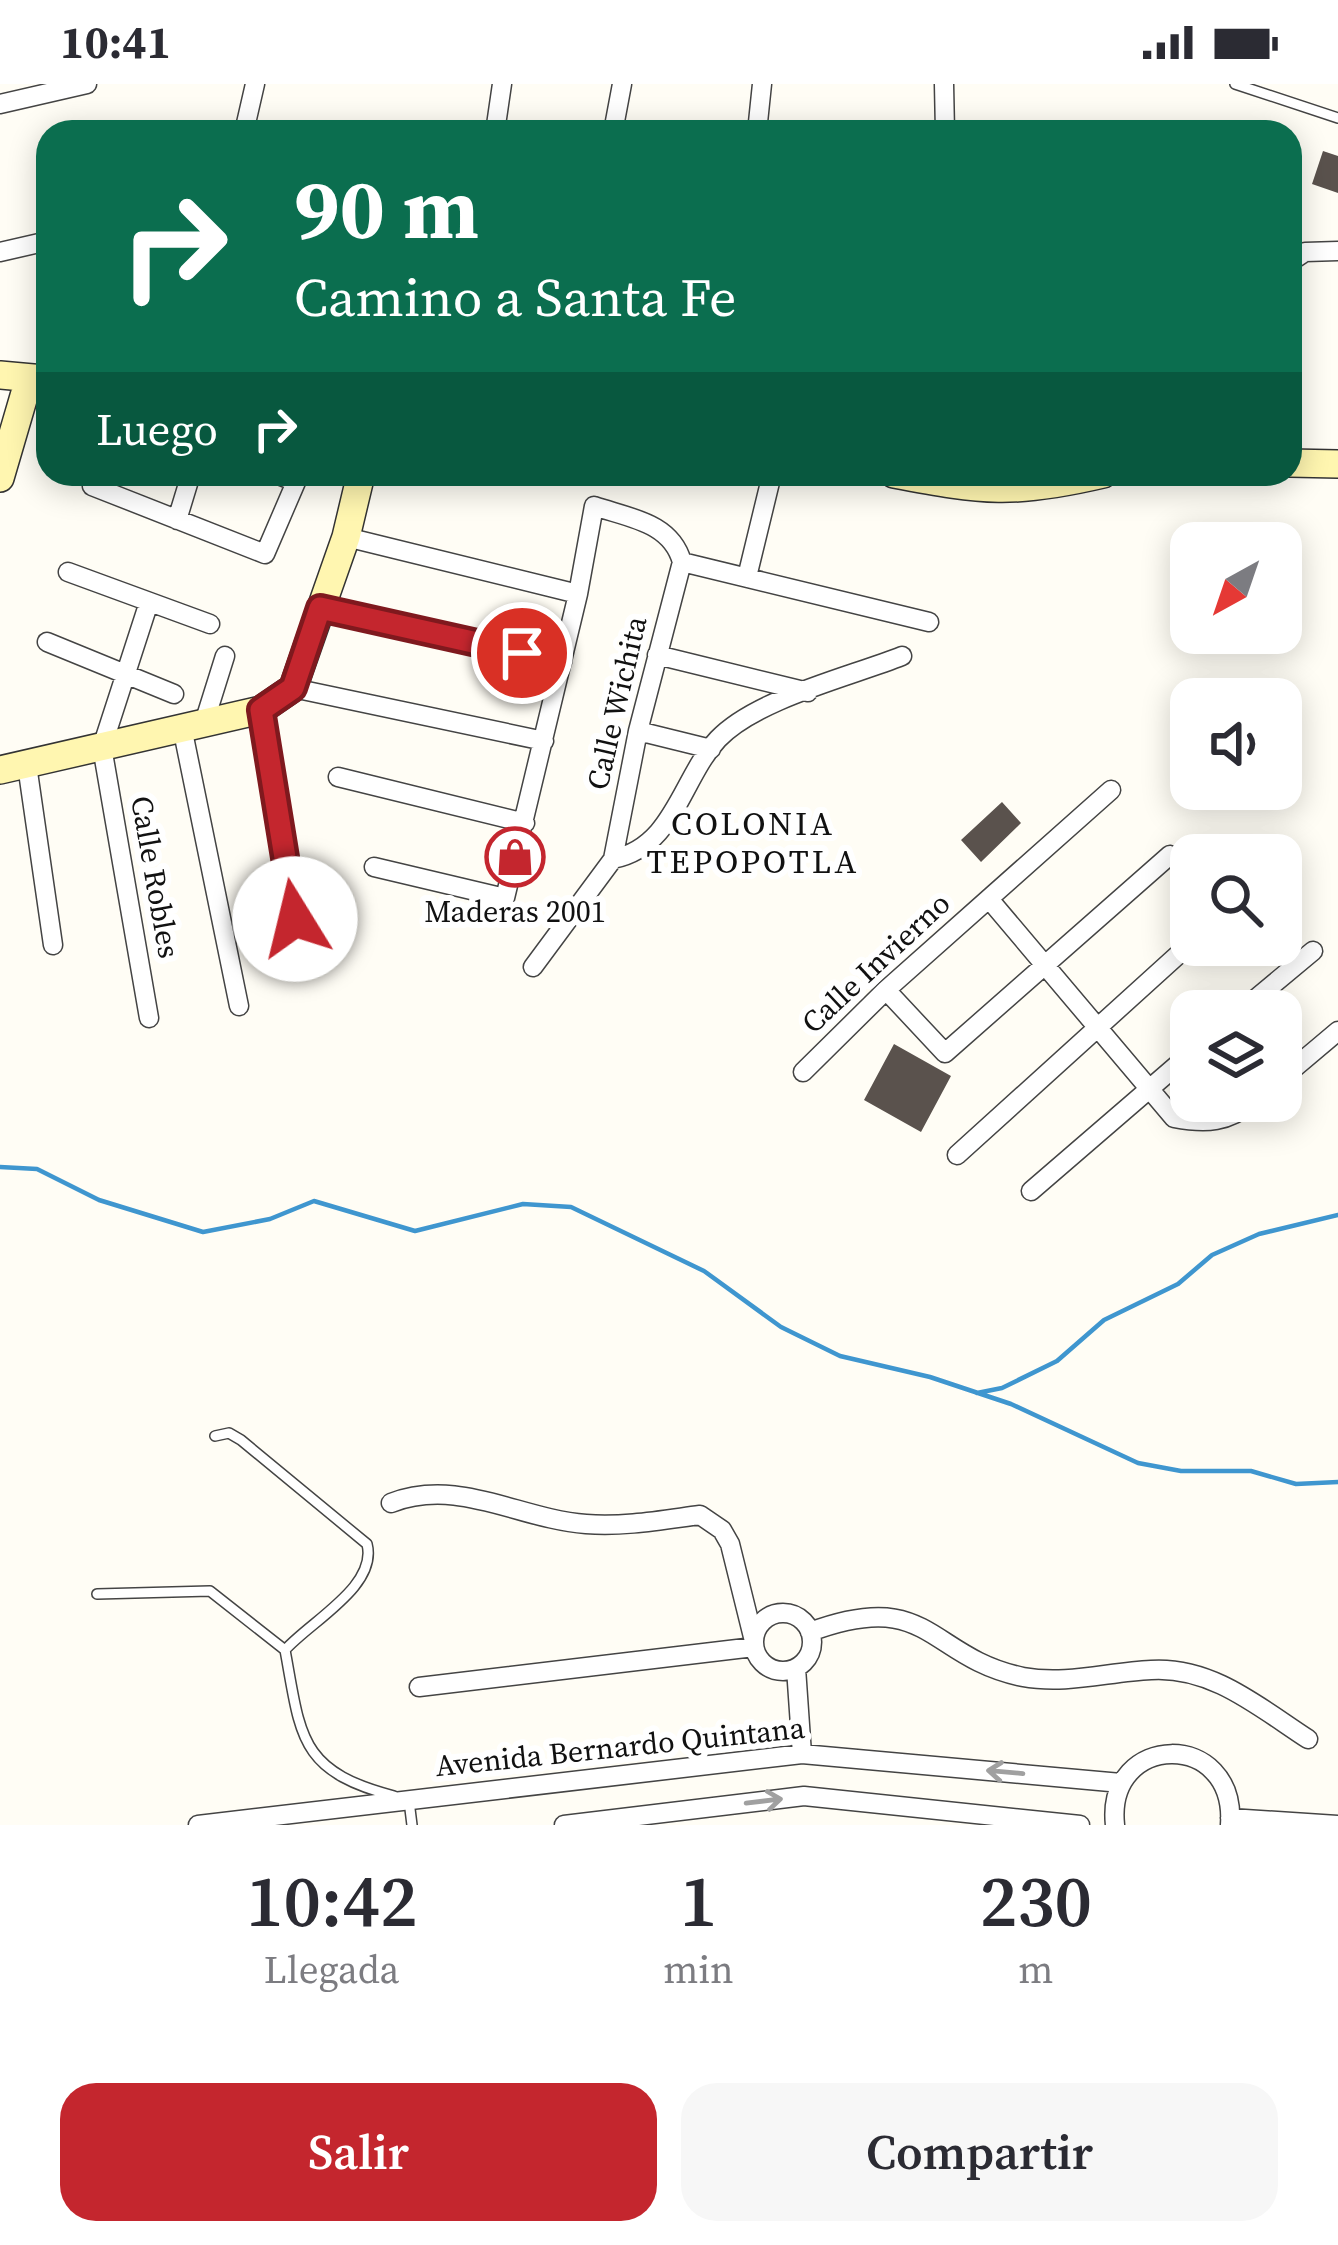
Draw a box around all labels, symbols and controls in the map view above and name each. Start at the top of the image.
text: 10:41 [60,11,171,73]
text: 90 m [294,151,479,266]
icon: right [96,168,252,324]
text: Camino a Santa Fe [294,260,737,334]
icon: right [242,396,308,462]
text: Luego [96,398,218,460]
north arrow [1170,522,1302,654]
map controls [1170,522,1302,1122]
pin [471,602,573,704]
street label: Calle Wichita [577,611,657,794]
icon: arrive [489,620,555,686]
button: sound [1170,678,1302,810]
street label: Calle Robles [121,793,190,961]
district label: COLONIA TEPOPOTLA [647,801,859,884]
shop icon: Maderas 2001 [484,826,546,888]
button: search [1170,834,1302,966]
position arrow [232,856,358,982]
street label: Calle Invierno [792,883,959,1042]
place label: Maderas 2001 [424,891,606,932]
button: layers [1170,990,1302,1122]
street label: Avenida Bernardo Quintana [433,1707,807,1786]
one-way arrow [986,1761,1025,1784]
one-way arrow [744,1789,783,1811]
text: 10:42 [246,1851,417,1950]
text: 1 [680,1851,717,1950]
text: 230 [980,1851,1092,1950]
text: Llegada [264,1943,399,1996]
text: min [663,1943,734,1996]
text: m [1018,1943,1053,1996]
button: Salir [60,2083,657,2221]
button: Compartir [681,2083,1278,2221]

